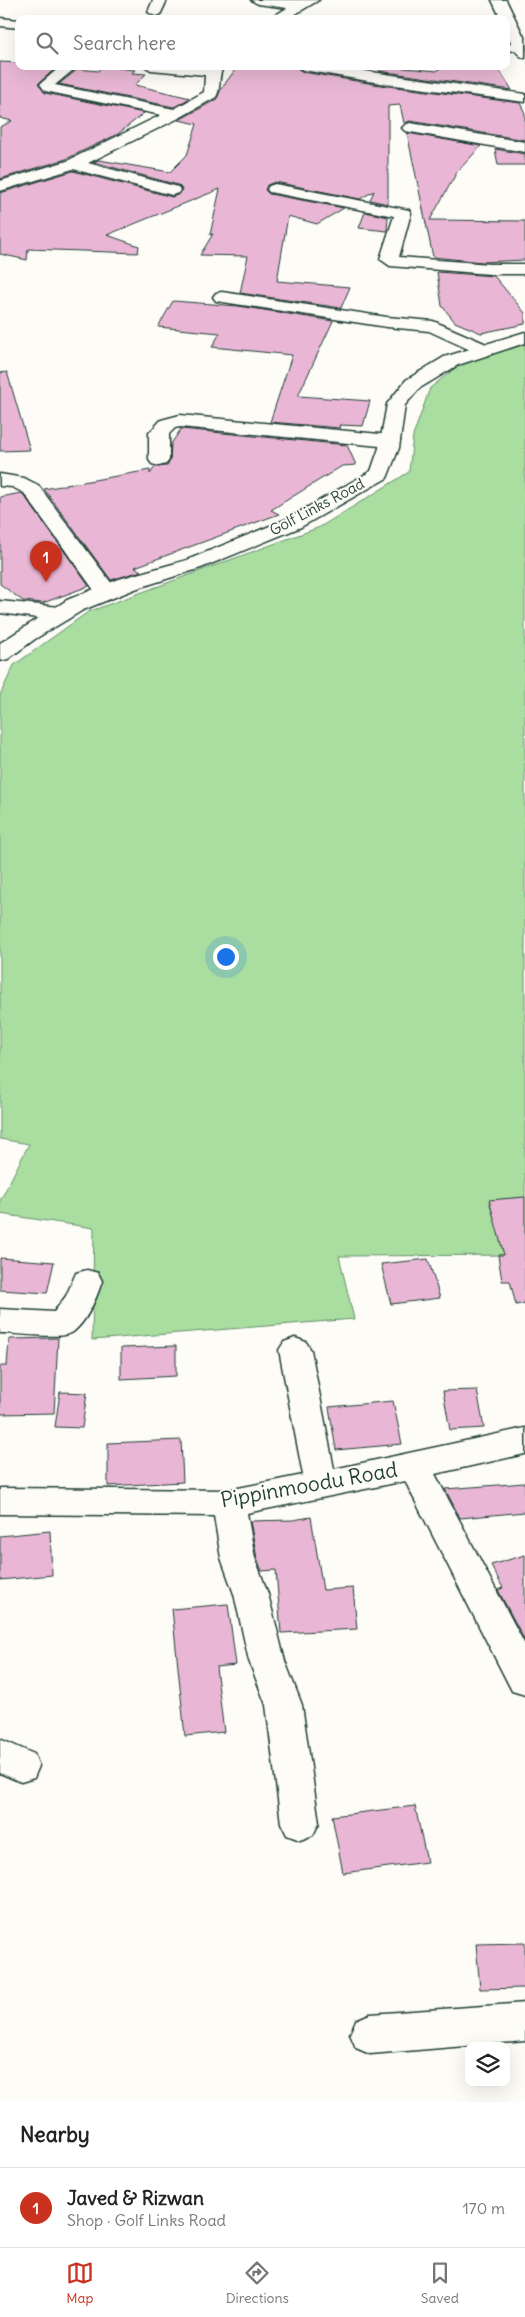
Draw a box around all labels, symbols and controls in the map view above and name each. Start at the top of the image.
search box [15,15,510,70]
icon: search [33,29,61,57]
text: Search here [73,31,176,55]
street label: Golf Links Road [266,474,368,539]
pin: 1 [30,541,62,582]
your location [213,944,239,970]
street label: Pippinmoodu Road [218,1456,399,1513]
map controls [465,2042,510,2087]
button: layers [465,2042,510,2087]
text: Nearby [20,2121,90,2148]
text: Javed & Rizwan [67,2186,204,2210]
text: 1 [33,2198,39,2218]
text: 170 m [462,2198,505,2218]
text: Shop · Golf Links Road [67,2210,226,2230]
tab: Map [66,2259,94,2307]
tab: Directions [226,2259,289,2307]
tab: Saved [421,2259,459,2307]

